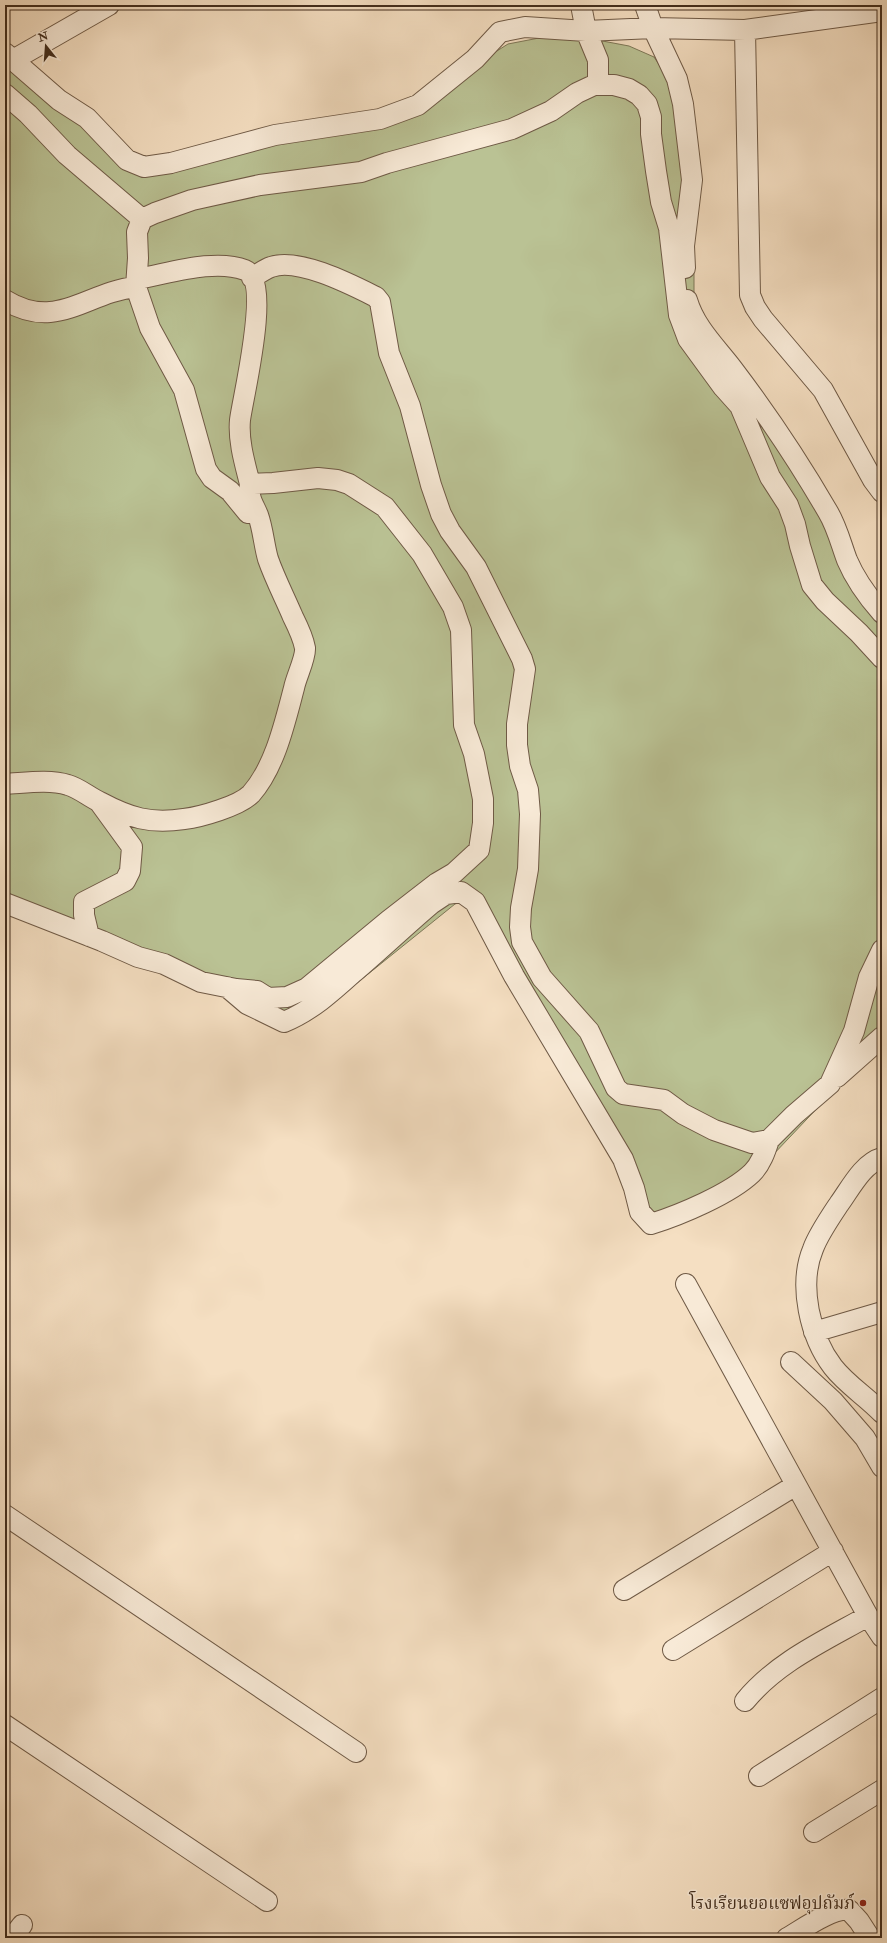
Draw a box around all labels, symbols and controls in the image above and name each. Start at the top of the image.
north arrow [26,26,66,66]
text: N [36,29,51,45]
place label: โรงเรียนยอแซฟอุปถัมภ์ [688,1890,855,1915]
marker: โรงเรียนยอแซฟอุปถัมภ์ [858,1898,868,1908]

